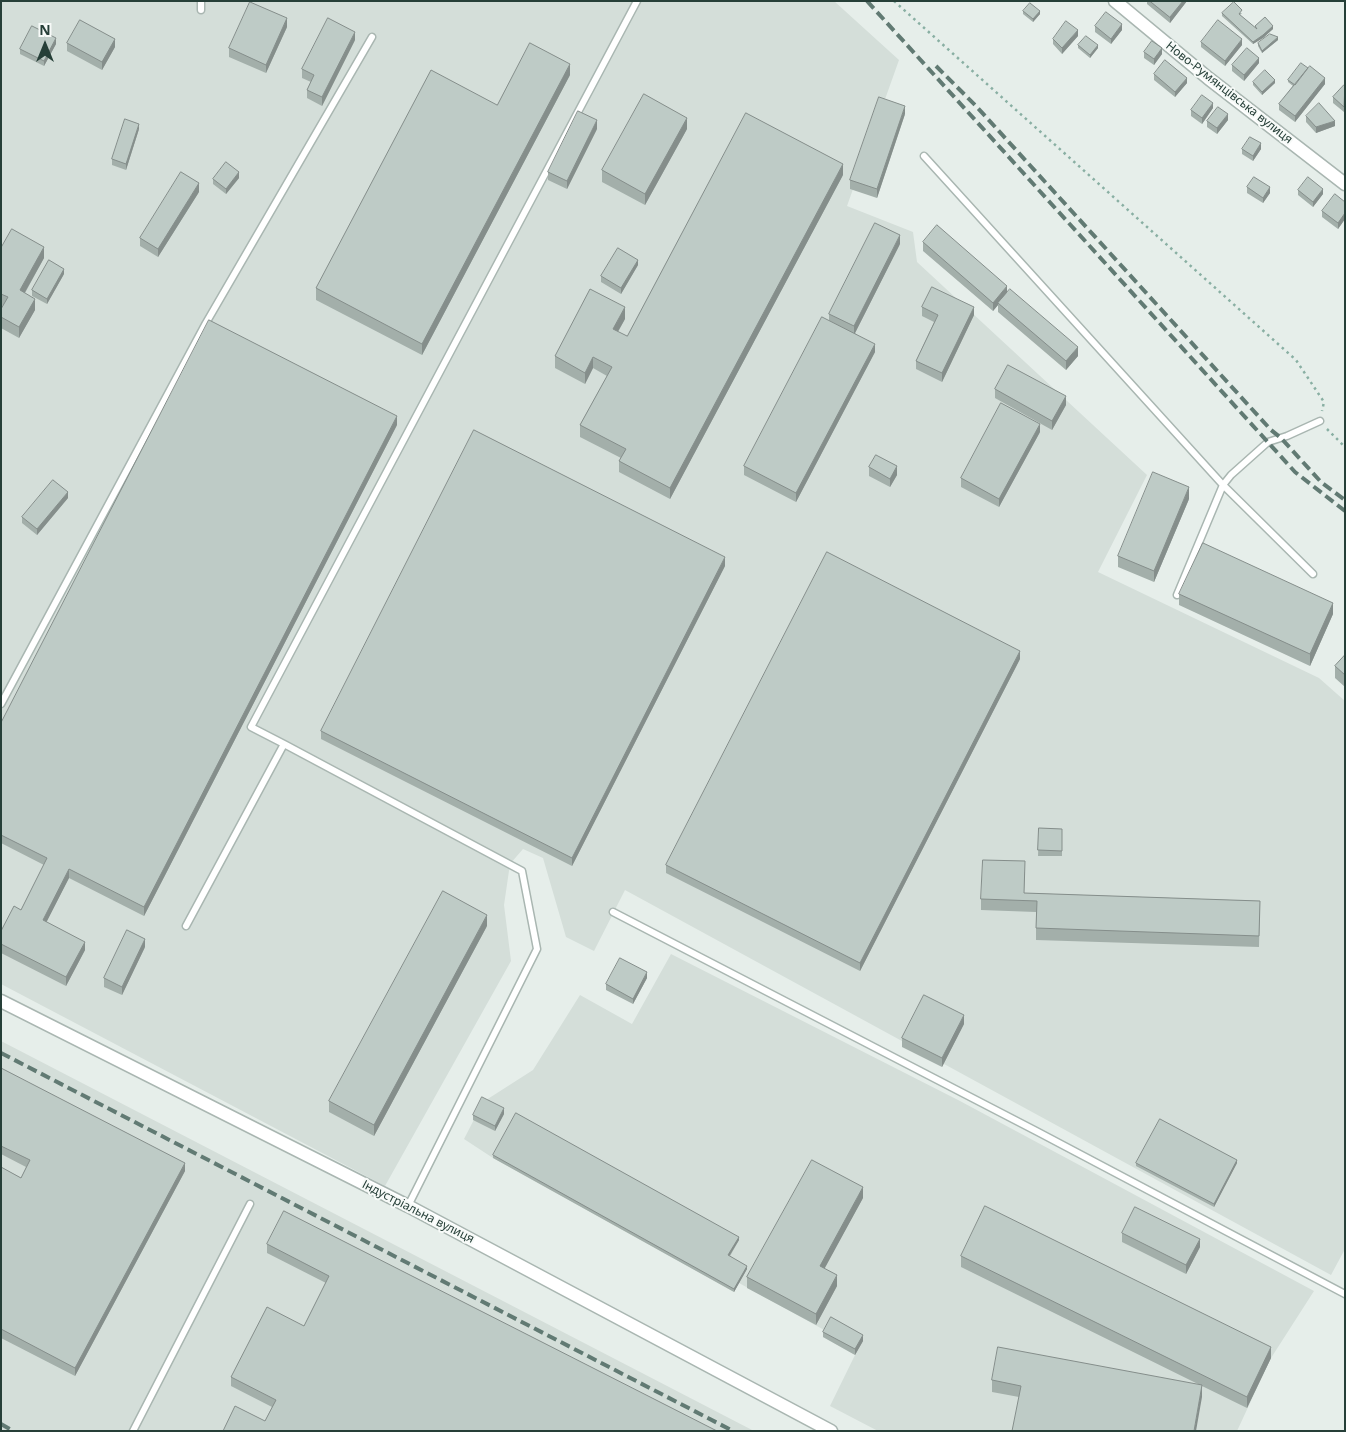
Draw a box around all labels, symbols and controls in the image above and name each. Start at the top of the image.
north arrow [20,20,70,70]
text: N [39,20,51,39]
street label: Ново-Румянцівська вулиця [1163,39,1295,147]
street label: Індустріальна вулиця [359,1177,477,1247]

